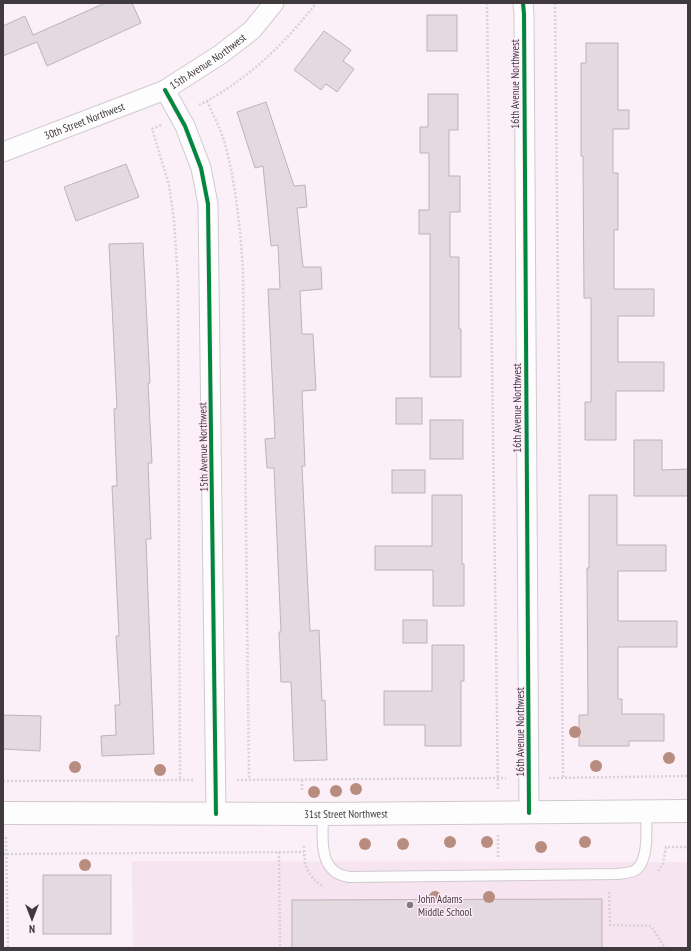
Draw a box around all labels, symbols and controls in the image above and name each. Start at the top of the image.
street label: 15th Avenue Northwest [167,30,249,92]
street label: 16th Avenue Northwest [508,39,522,129]
street label: 30th Street Northwest [42,99,126,143]
street label: 16th Avenue Northwest [510,363,524,453]
street label: 15th Avenue Northwest [195,402,211,492]
street label: 16th Avenue Northwest [513,687,527,777]
street label: 31st Street Northwest [304,806,388,821]
place label: John Adams Middle School [417,892,472,919]
north arrow [12,899,52,939]
marker: John Adams Middle School [405,900,415,910]
text: N [29,922,35,936]

